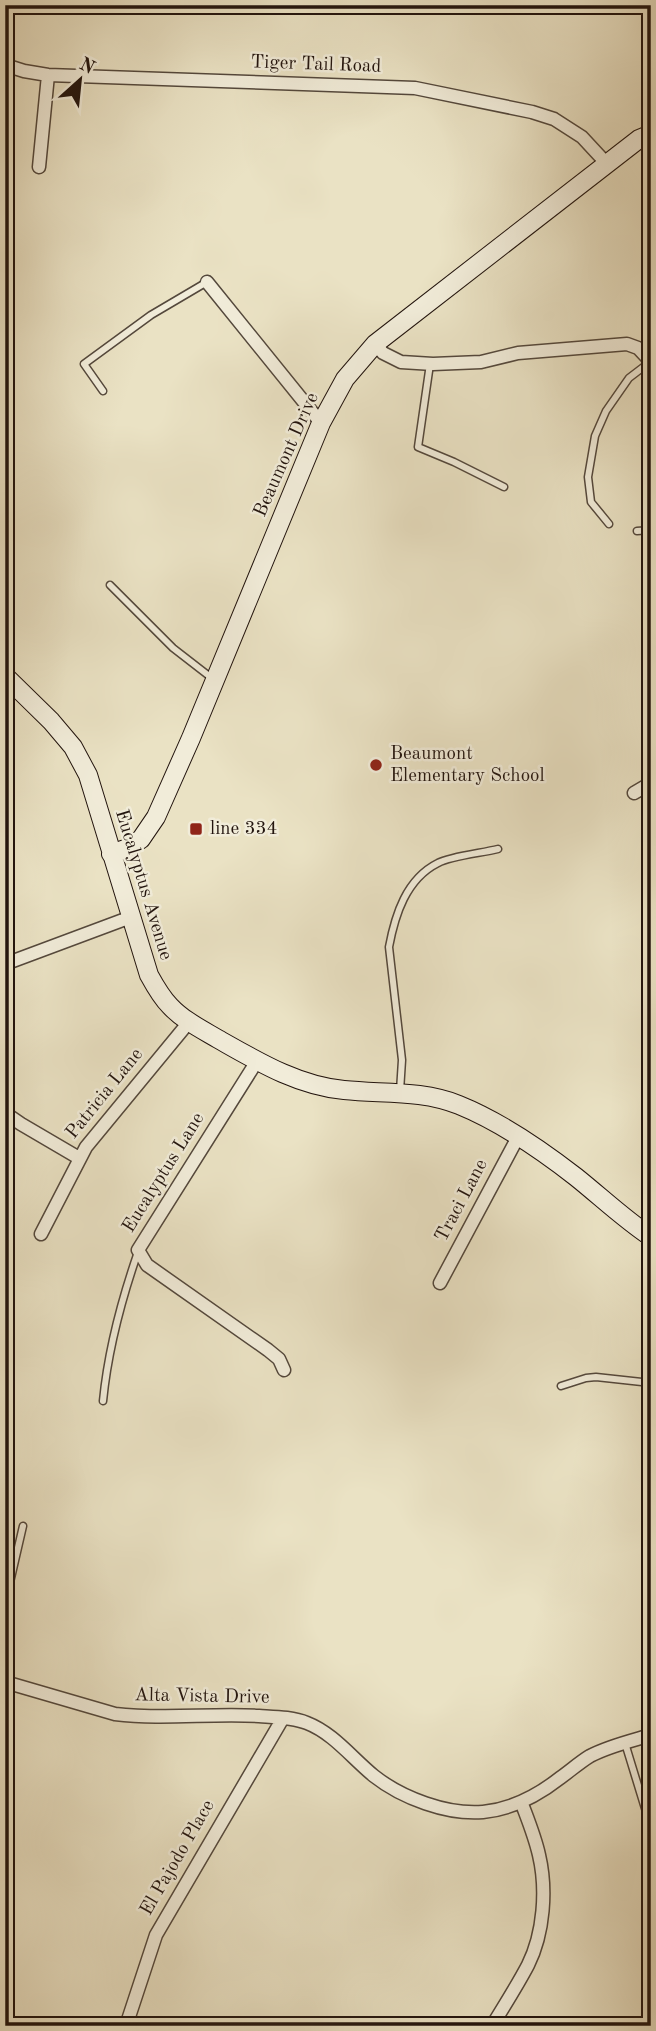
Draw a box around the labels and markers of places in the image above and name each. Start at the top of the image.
place label: Beaumont Elementary School [390,745,545,786]
marker: Beaumont Elementary School [368,757,384,773]
place label: line 334 [210,820,278,839]
marker: line 334 [188,821,204,837]

